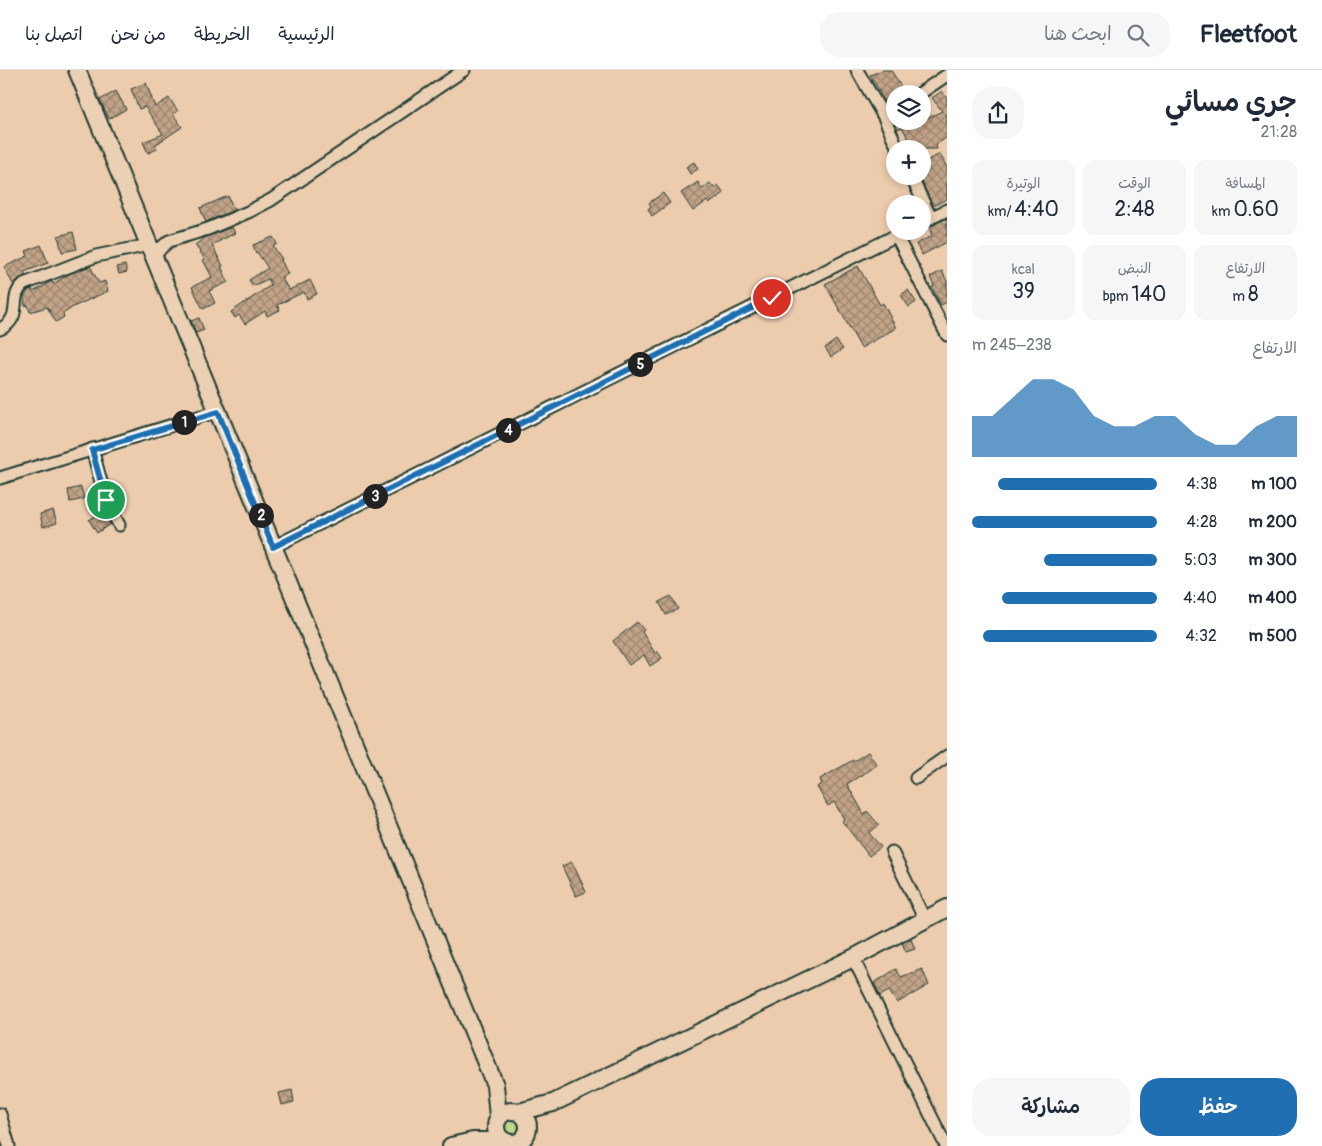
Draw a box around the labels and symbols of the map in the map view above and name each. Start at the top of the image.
pin [751,277,793,319]
pin: 5 [628,352,652,376]
pin: 1 [172,410,196,434]
pin: 4 [496,418,520,442]
pin [85,479,127,521]
pin: 3 [362,484,388,508]
pin: 2 [248,502,274,528]

